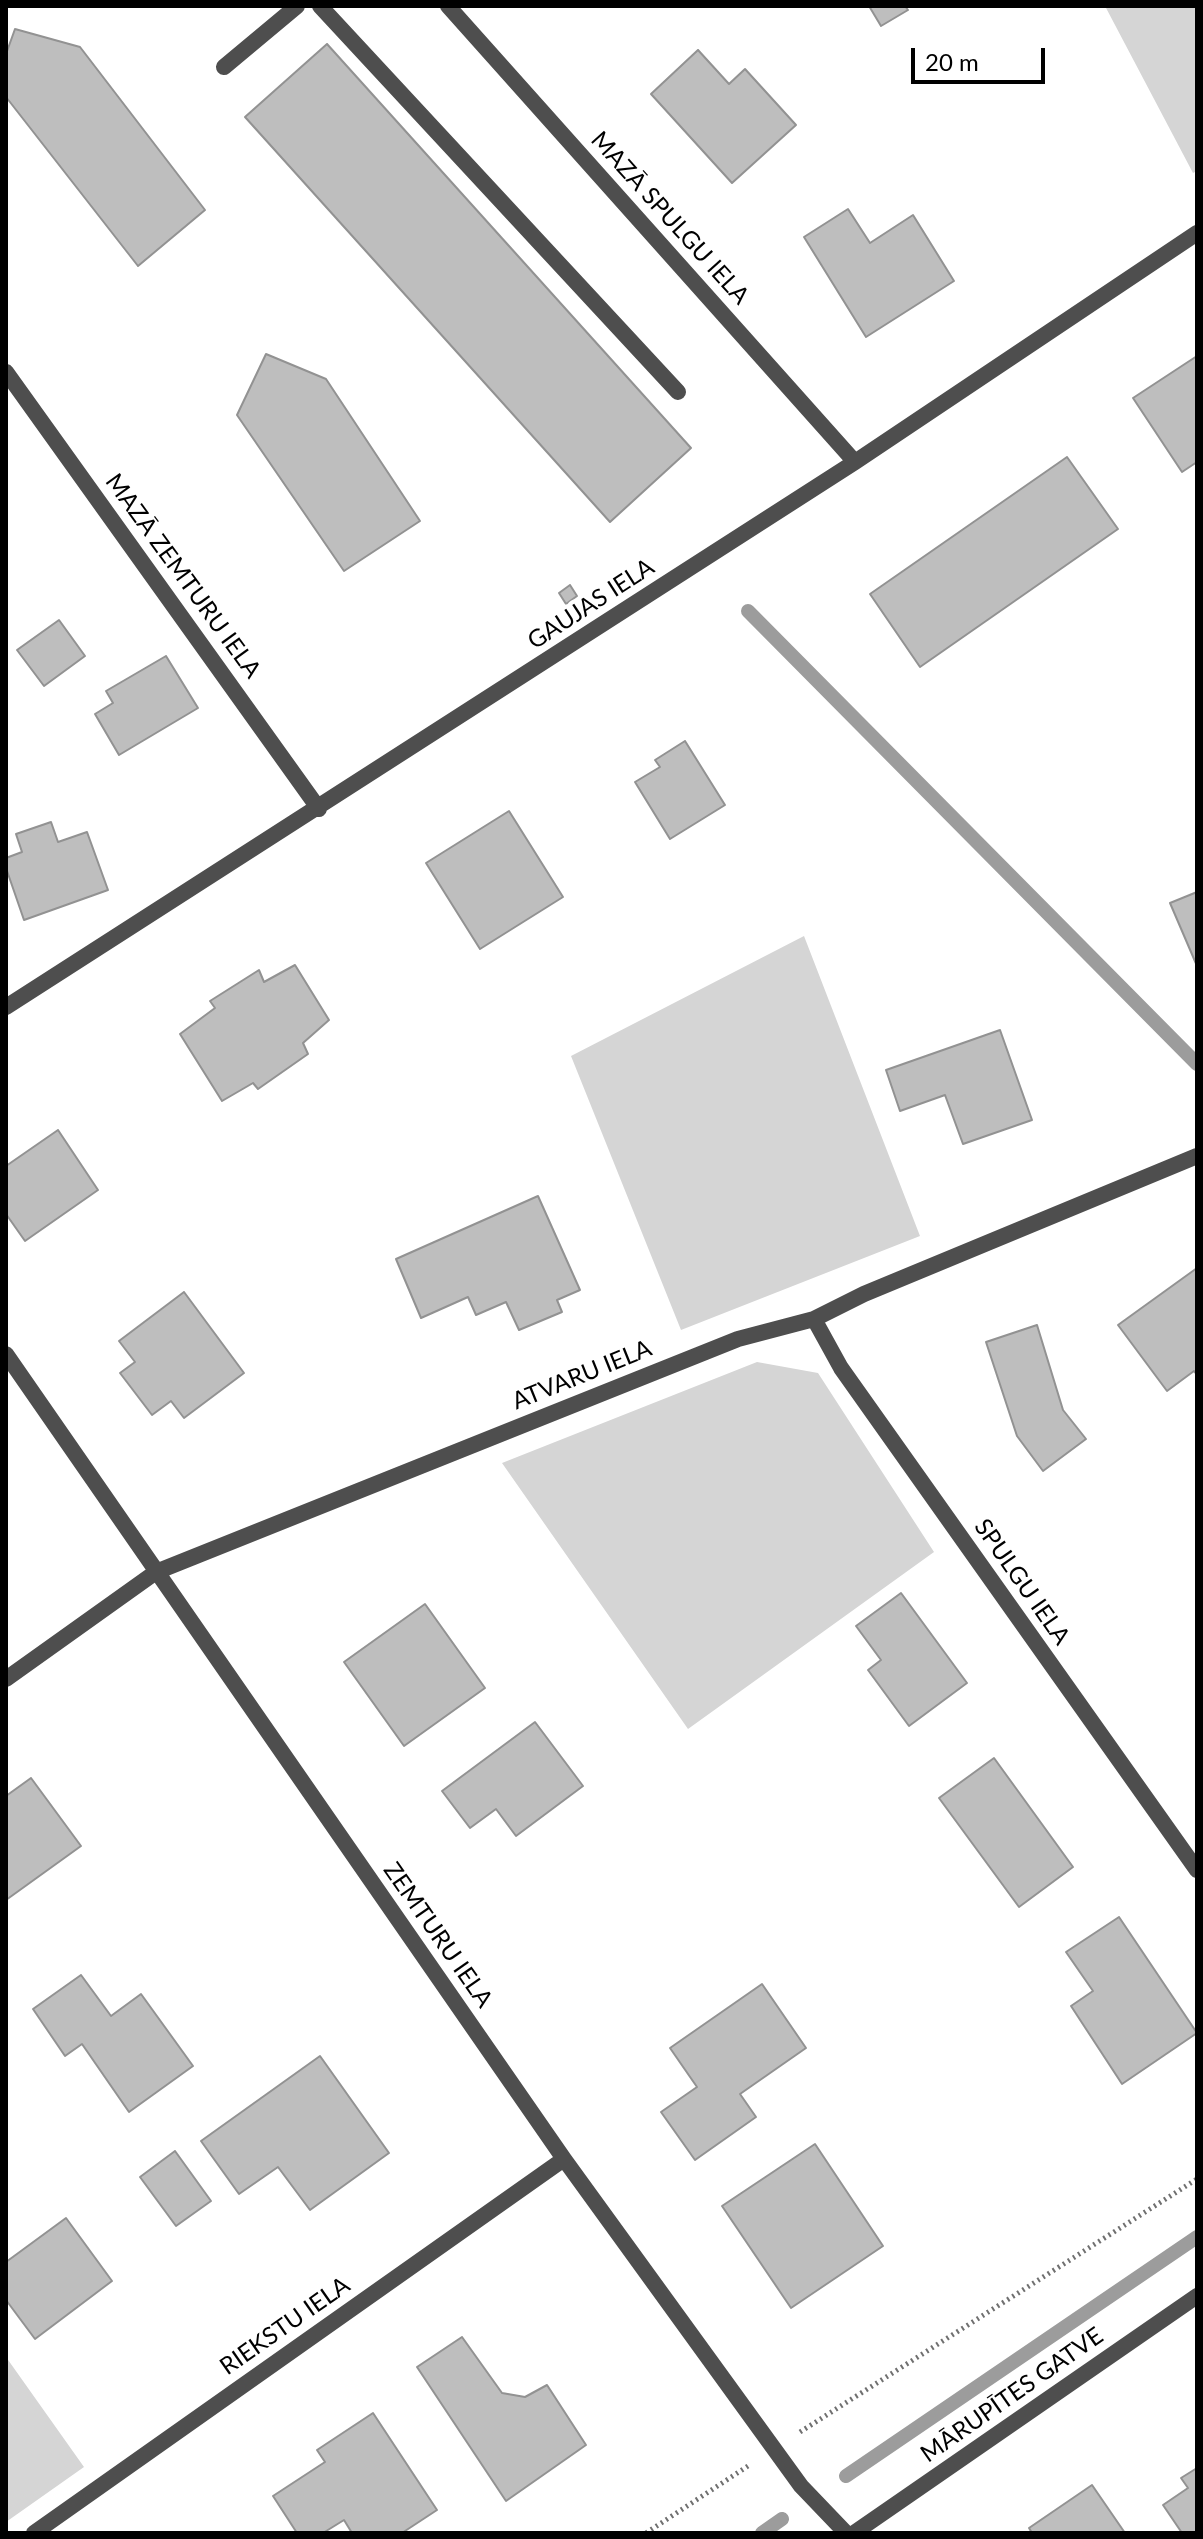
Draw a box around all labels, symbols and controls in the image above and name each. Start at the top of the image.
scale bar [915,32,1049,82]
text: 20 m [925,47,979,76]
street label: MAZĀ SPULGU IELA [585,126,755,310]
street label: MAZĀ ZEMTURU IELA [99,468,267,684]
street label: GAUJAS IELA [522,553,660,655]
street label: ATVARU IELA [508,1334,656,1416]
street label: SPULGU IELA [968,1513,1076,1651]
street label: ZEMTURU IELA [377,1857,499,2013]
street label: RIEKSTU IELA [215,2271,355,2381]
street label: MĀRUPĪTES GATVE [915,2321,1109,2469]

